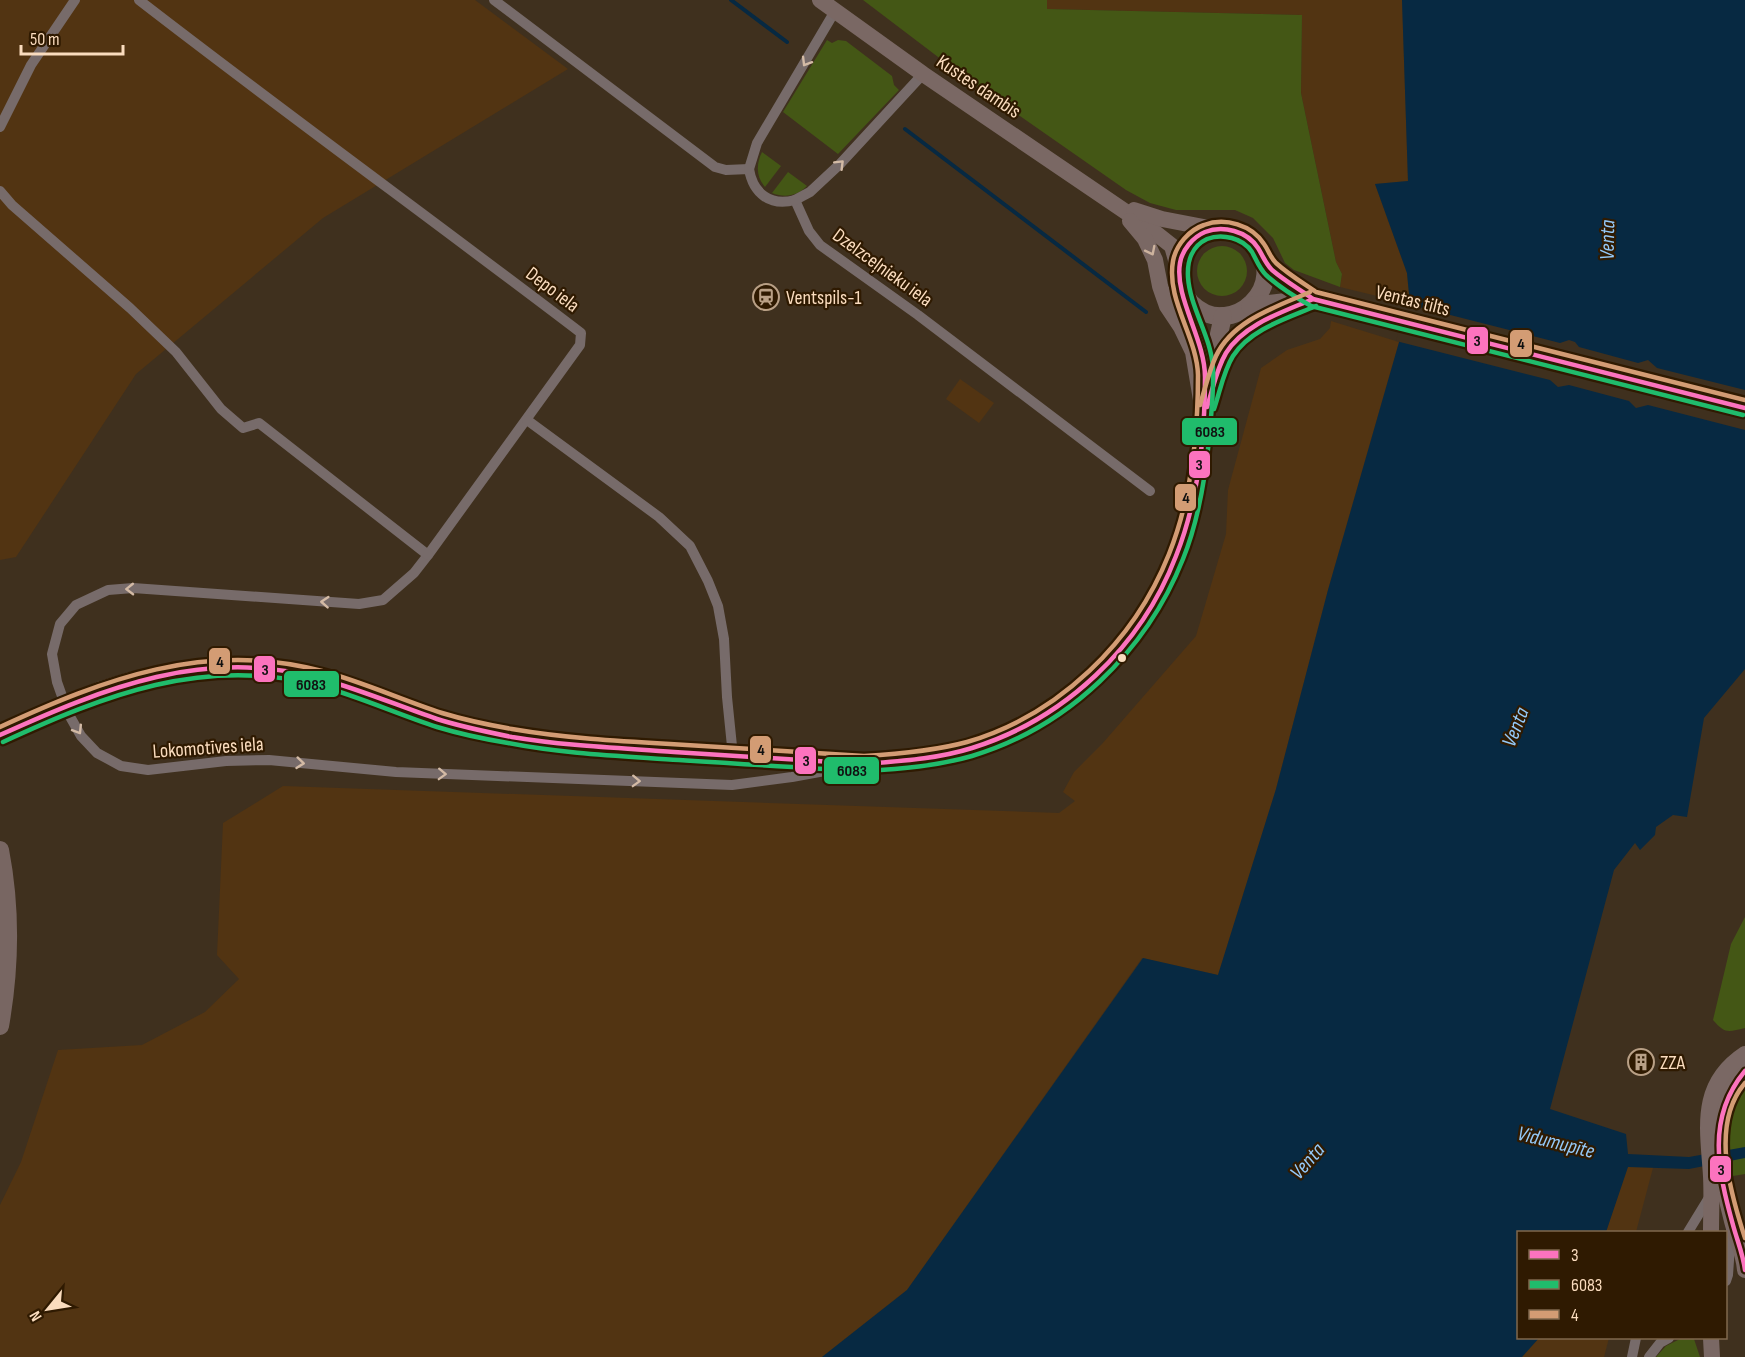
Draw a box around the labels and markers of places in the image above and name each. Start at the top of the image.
station icon: Ventspils-1 [751,282,781,312]
place label: Ventspils-1 [786,286,862,310]
unlabelled marker [1116,652,1128,664]
building icon: ZZA [1626,1047,1656,1077]
place label: ZZA [1660,1051,1686,1075]

